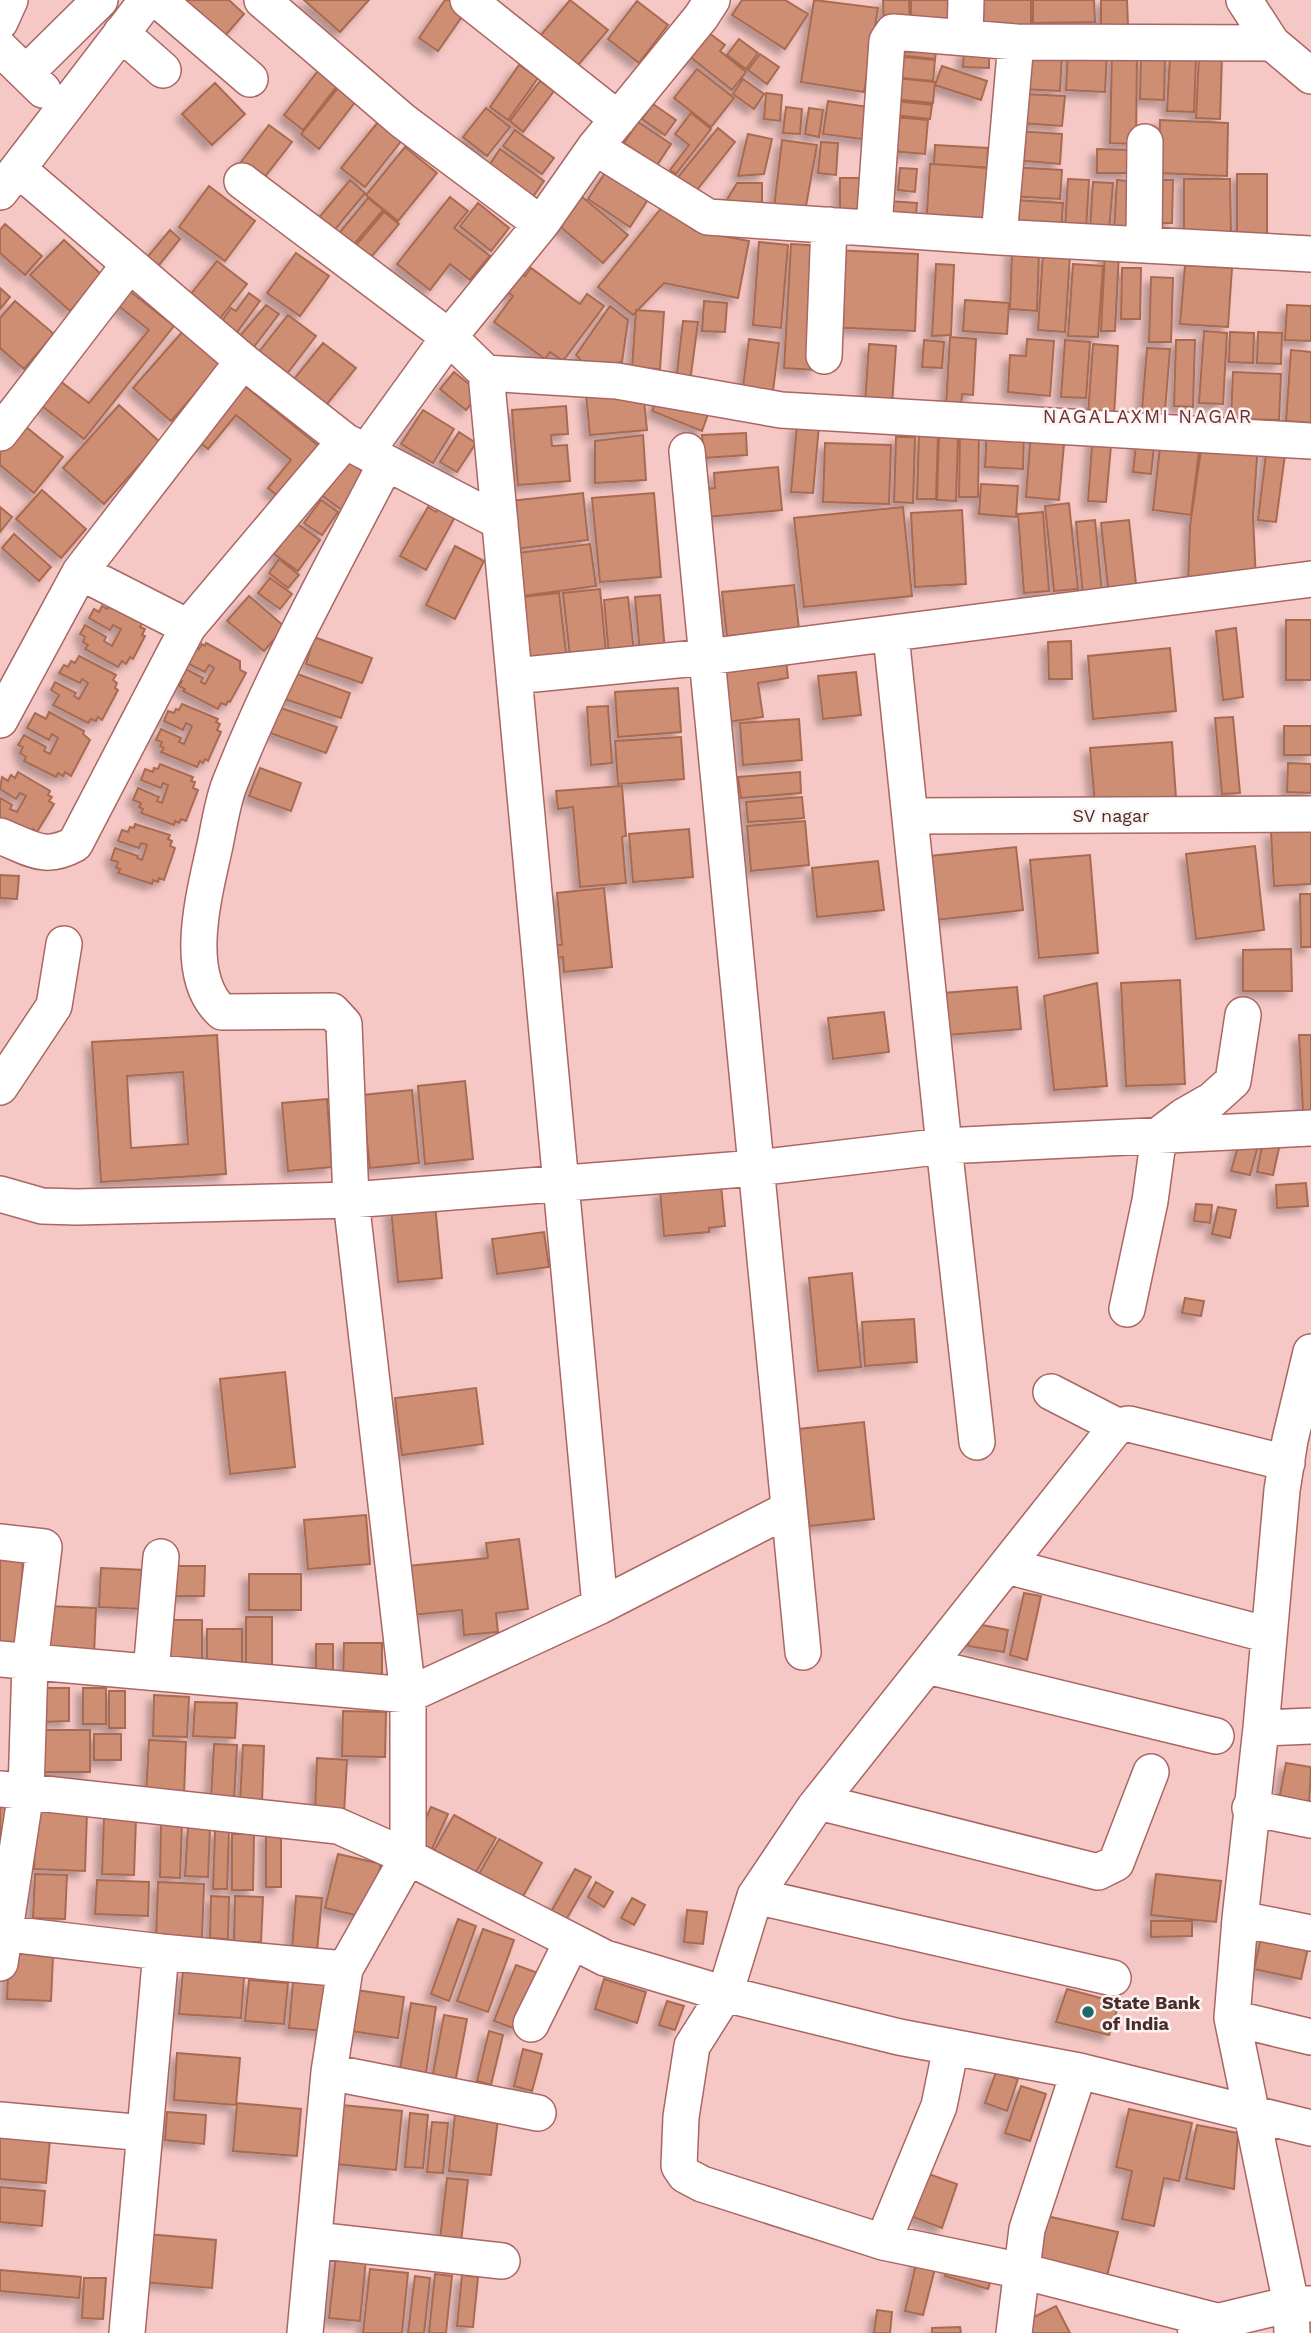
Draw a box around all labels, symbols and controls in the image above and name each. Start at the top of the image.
district label: NAGALAXMI NAGAR [1043,405,1253,428]
street label: SV nagar [1073,805,1149,826]
place label: State Bank of India [1102,1992,1201,2034]
marker: State Bank of India [1080,2004,1096,2020]

